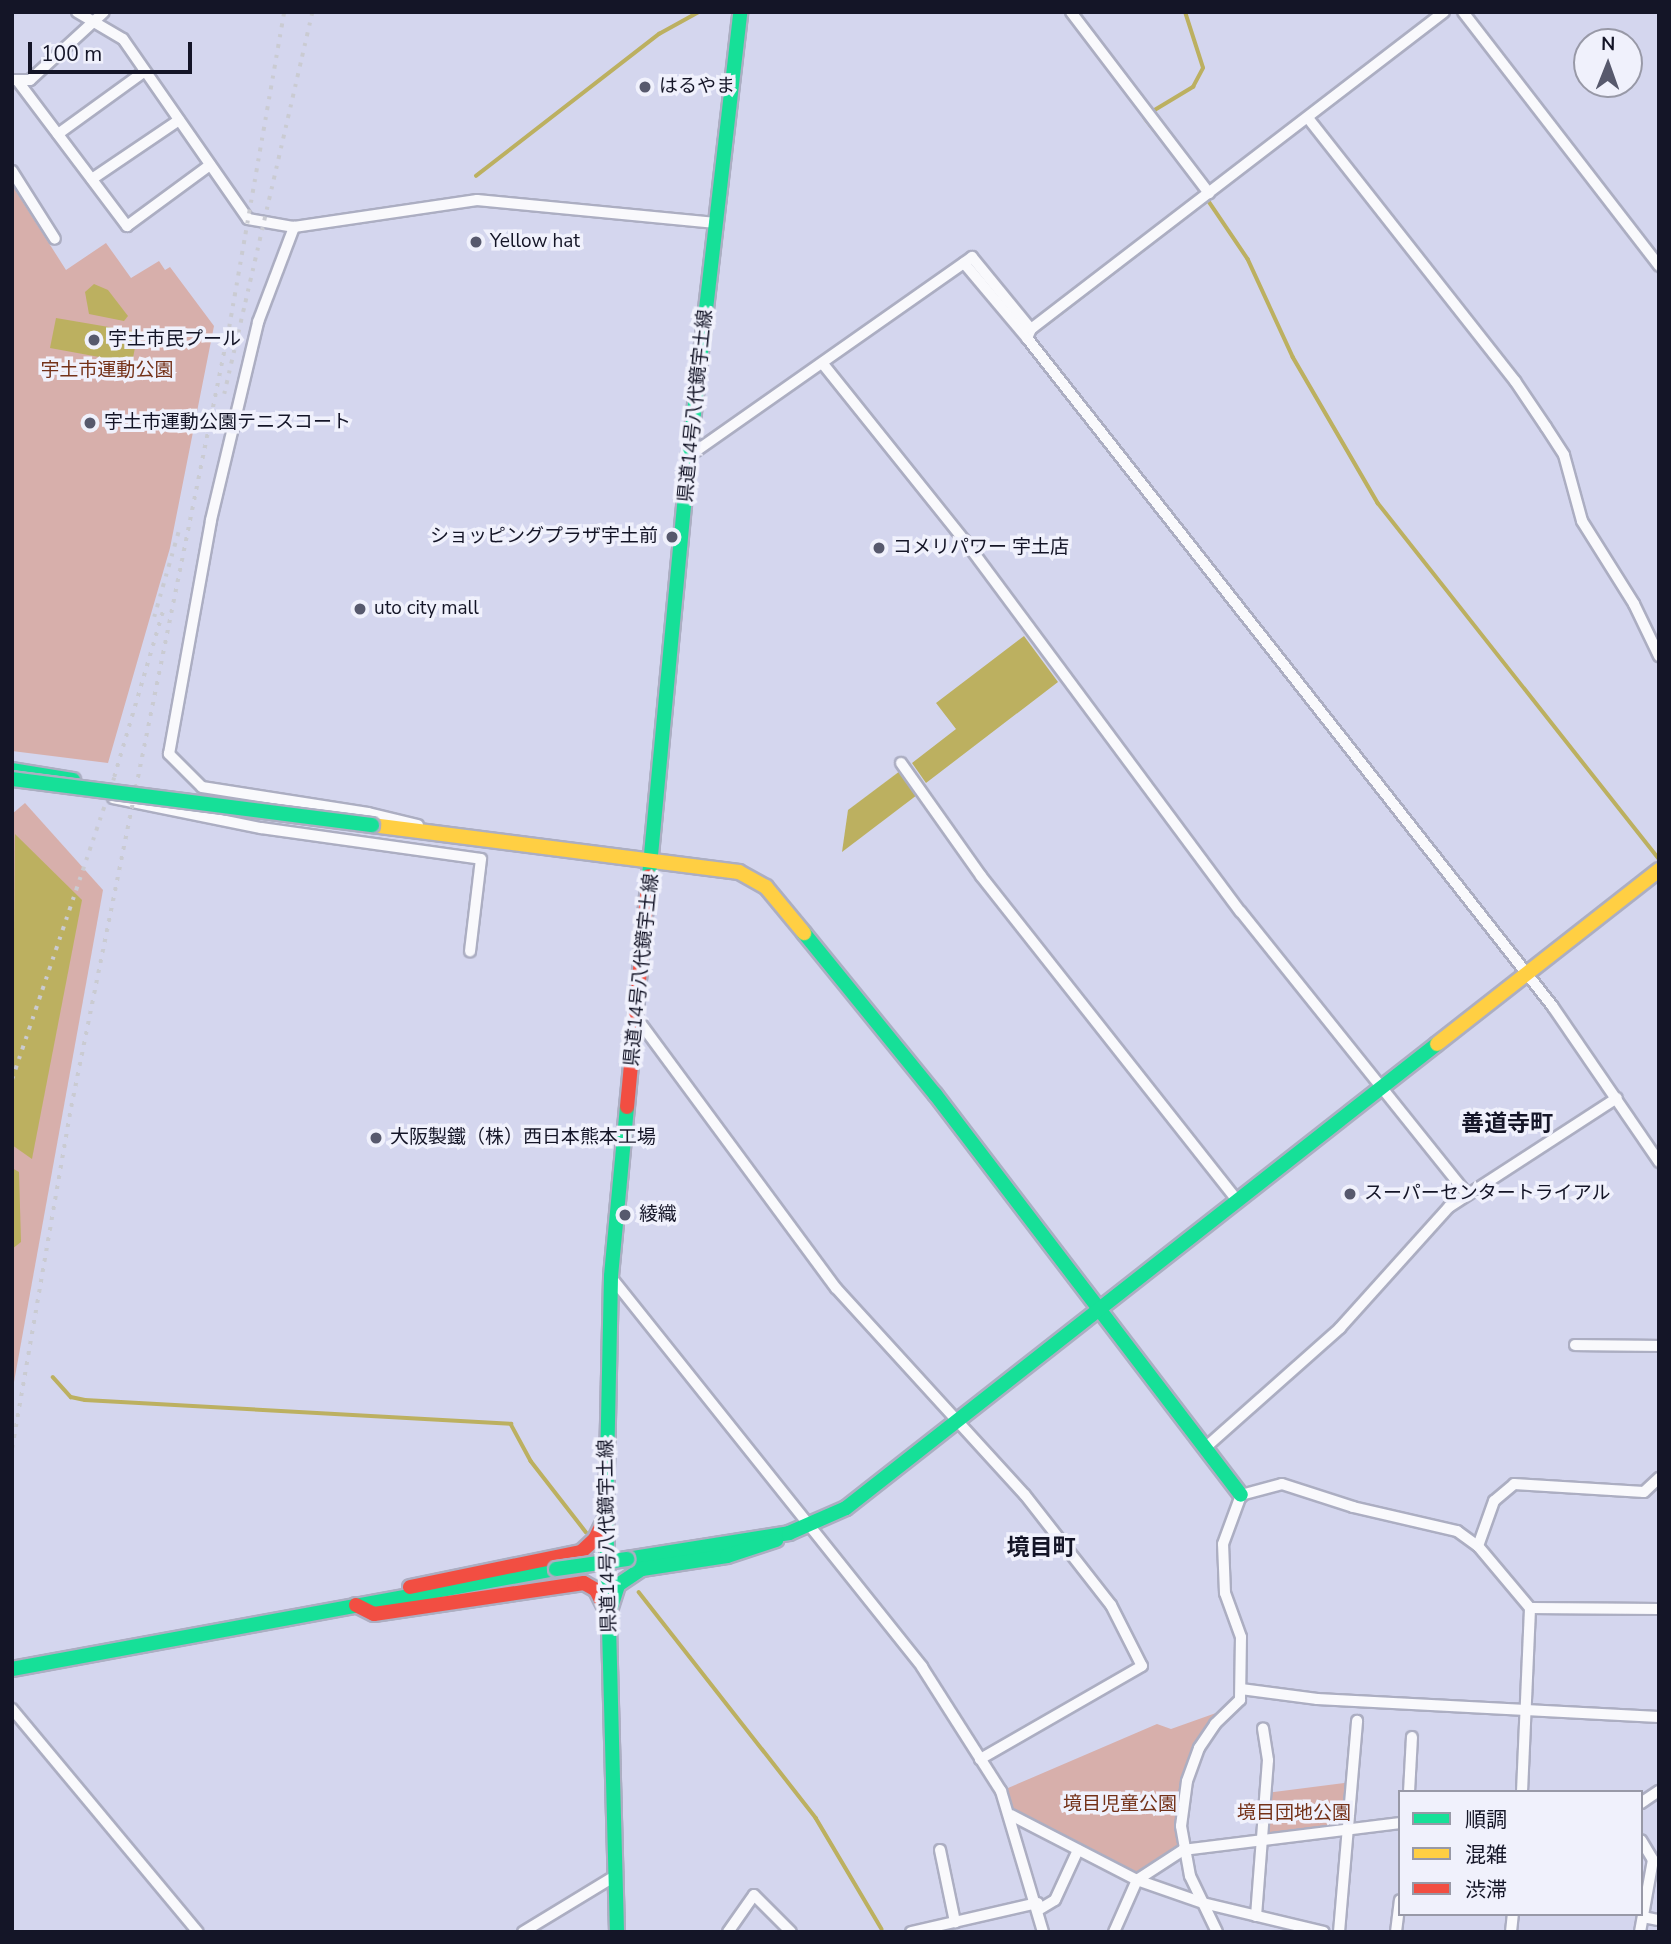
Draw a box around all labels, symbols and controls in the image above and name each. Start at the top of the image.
scale bar [32,28,196,72]
north arrow [1573,28,1643,98]
text: N [1601,31,1616,57]
text: 100 m [41,40,102,68]
place label: はるやま [659,76,735,98]
marker: はるやま [637,79,653,95]
place label: Yellow hat [490,231,580,253]
marker: Yellow hat [468,234,484,250]
street label: 県道14号八代鏡宇土線 [675,308,717,504]
place label: 宇土市民プール [108,329,241,351]
marker: 宇土市民プール [86,332,102,348]
park label: 宇土市運動公園 [41,360,173,382]
place label: 宇土市運動公園テニスコート [104,412,351,434]
marker: 宇土市運動公園テニスコート [82,415,98,431]
place label: ショッピングプラザ宇土前 [430,526,658,548]
marker: ショッピングプラザ宇土前 [664,529,680,545]
place label: コメリパワー 宇土店 [893,537,1069,559]
marker: コメリパワー 宇土店 [871,540,887,556]
place label: uto city mall [374,598,479,620]
marker: uto city mall [352,601,368,617]
street label: 県道14号八代鏡宇土線 [621,872,663,1068]
district label: 善道寺町 [1461,1110,1553,1138]
place label: 大阪製鐵（株）西日本熊本工場 [390,1127,656,1149]
marker: 大阪製鐵（株）西日本熊本工場 [368,1130,384,1146]
place label: スーパーセンタートライアル [1364,1183,1611,1205]
marker: スーパーセンタートライアル [1342,1186,1358,1202]
place label: 綾織 [639,1204,677,1226]
marker: 綾織 [617,1207,633,1223]
street label: 県道14号八代鏡宇土線 [595,1439,621,1633]
district label: 境目町 [1007,1534,1075,1562]
legend [1398,1790,1643,1916]
park label: 境目児童公園 [1063,1794,1177,1816]
park label: 境目団地公園 [1237,1803,1351,1825]
text: 順調 [1465,1806,1507,1834]
text: 混雑 [1465,1841,1507,1869]
text: 渋滞 [1465,1876,1507,1904]

